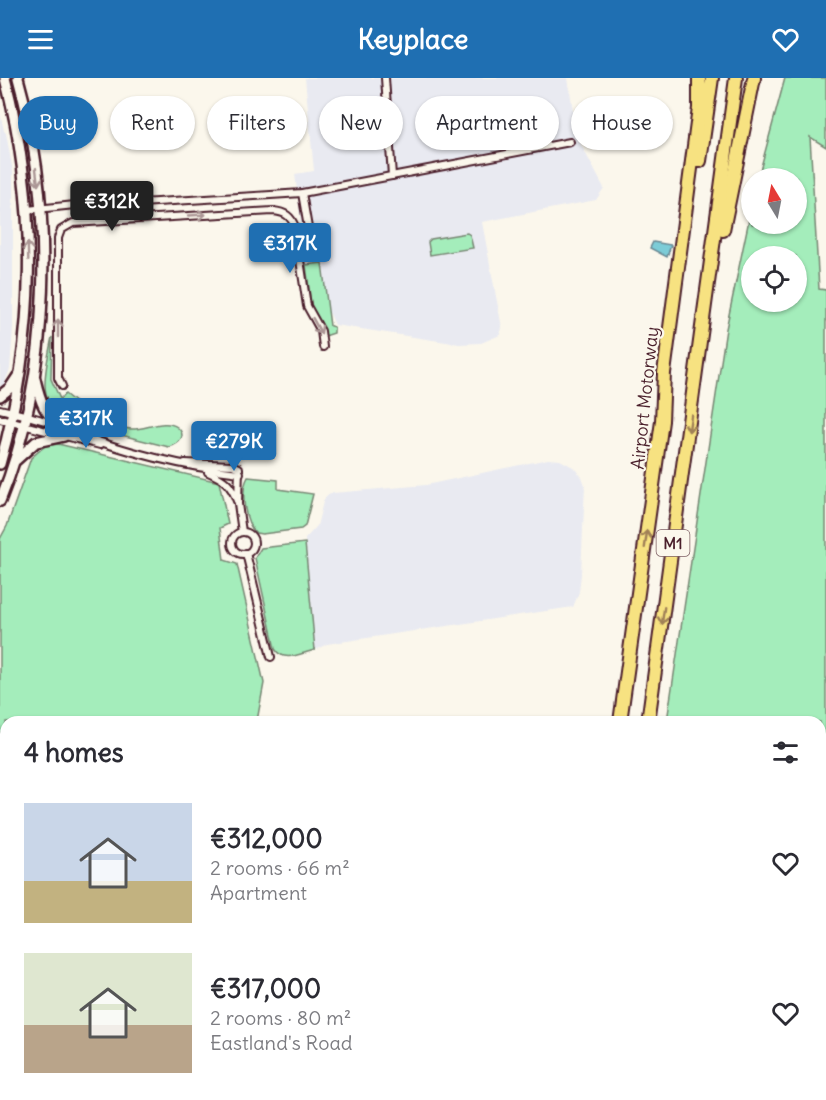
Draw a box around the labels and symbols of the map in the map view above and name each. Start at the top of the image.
one-way arrow [32,166,43,186]
north arrow [741,168,807,234]
pin: €312K [70,181,154,232]
one-way arrow [186,210,206,221]
pin: €317K [248,223,332,274]
one-way arrow [22,242,34,262]
one-way arrow [311,317,323,334]
one-way arrow [52,319,64,339]
street label: Airport Motorway [626,325,663,471]
pin: €317K [44,398,128,449]
one-way arrow [684,412,695,432]
pin: €279K [192,421,276,472]
one-way arrow [640,529,651,549]
road number: M1 [656,530,690,556]
one-way arrow [657,605,668,625]

